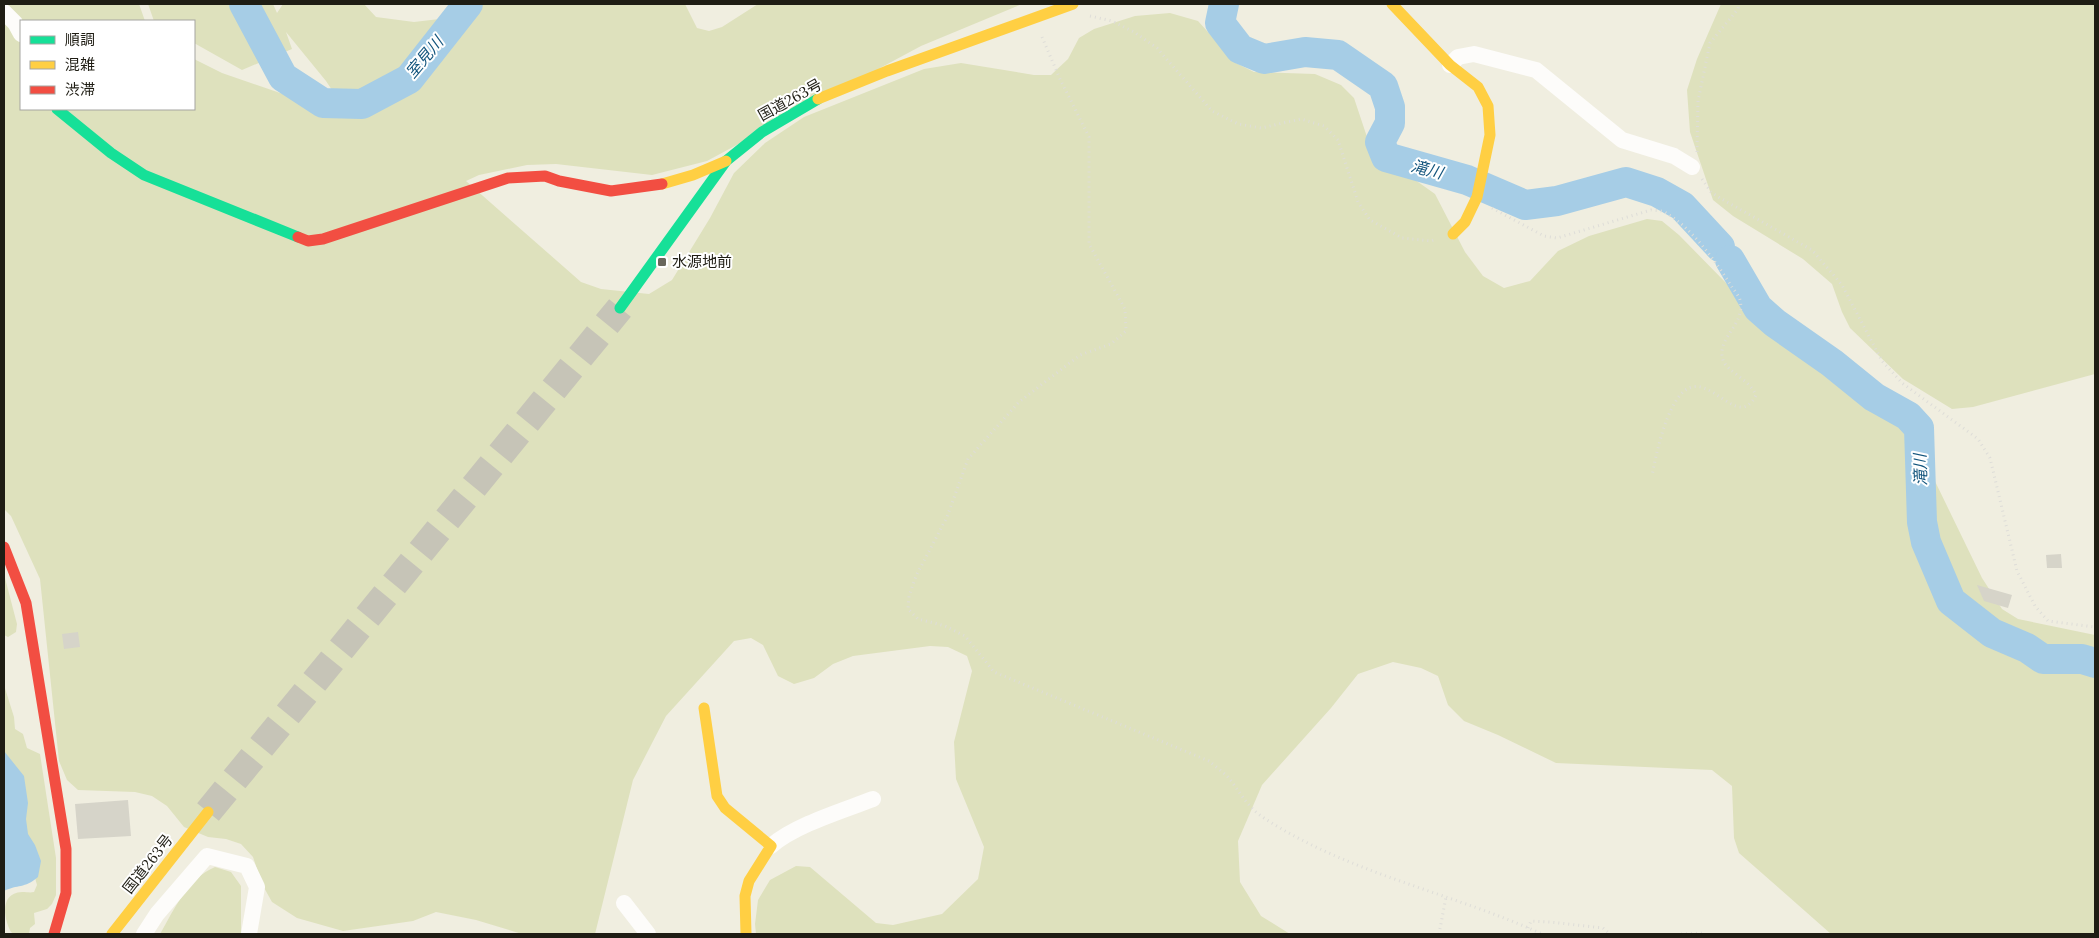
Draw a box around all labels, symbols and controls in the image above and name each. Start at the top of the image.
legend [20,20,195,110]
text: 順調 [65,30,95,49]
water label: 室見川 [401,31,448,82]
text: 混雑 [65,55,95,74]
street label: 国道263号 [754,74,825,125]
text: 渋滞 [65,80,95,99]
water label: 滝川 [1409,155,1447,183]
place label: 水源地前 [672,252,732,271]
marker: 水源地前 [656,256,668,268]
water label: 滝川 [1909,452,1931,486]
street label: 国道263号 [119,830,177,897]

